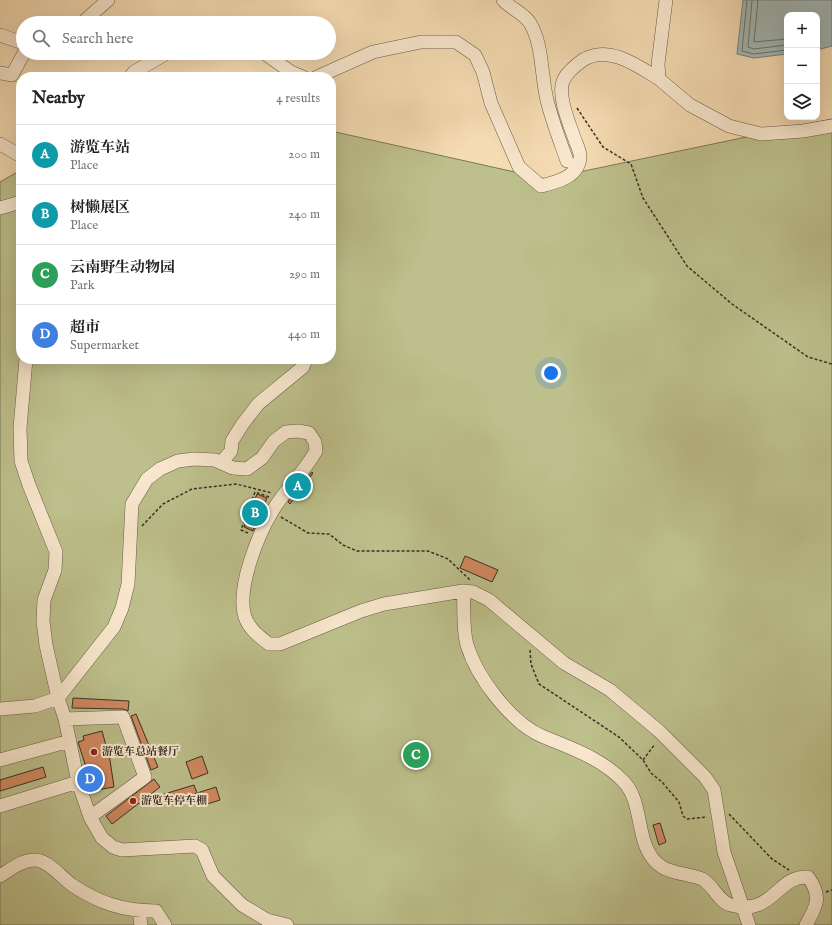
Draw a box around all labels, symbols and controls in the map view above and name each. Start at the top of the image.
map controls [784,12,820,120]
button: + [784,12,820,48]
search box [16,16,336,60]
icon: search [30,27,52,49]
text: Search here [62,29,133,48]
button: − [784,48,820,84]
button: layers [784,84,820,120]
text: Nearby [32,88,85,109]
text: 4 results [276,90,320,107]
text: 游览车站 [70,138,130,157]
text: A [41,146,49,163]
text: 200 m [288,146,320,163]
text: Place [70,157,98,174]
text: 树懒展区 [70,198,130,217]
text: B [41,206,49,223]
text: 240 m [288,206,320,223]
text: Place [70,217,98,234]
text: 云南野生动物园 [70,258,175,277]
text: C [40,266,50,283]
text: 290 m [289,266,320,283]
text: Park [70,277,95,294]
text: 超市 [70,318,100,337]
text: D [40,326,50,343]
text: 440 m [288,326,320,343]
text: Supermarket [70,337,139,354]
your location [541,363,561,383]
pin: A [285,471,311,501]
pin: B [242,498,268,528]
pin: C [403,740,429,770]
place label: 游览车总站餐厅 [102,745,179,759]
marker: 游览车总站餐厅 [89,747,99,757]
pin: D [77,764,103,794]
place label: 游览车停车棚 [141,794,207,808]
marker: 游览车停车棚 [128,796,138,806]

